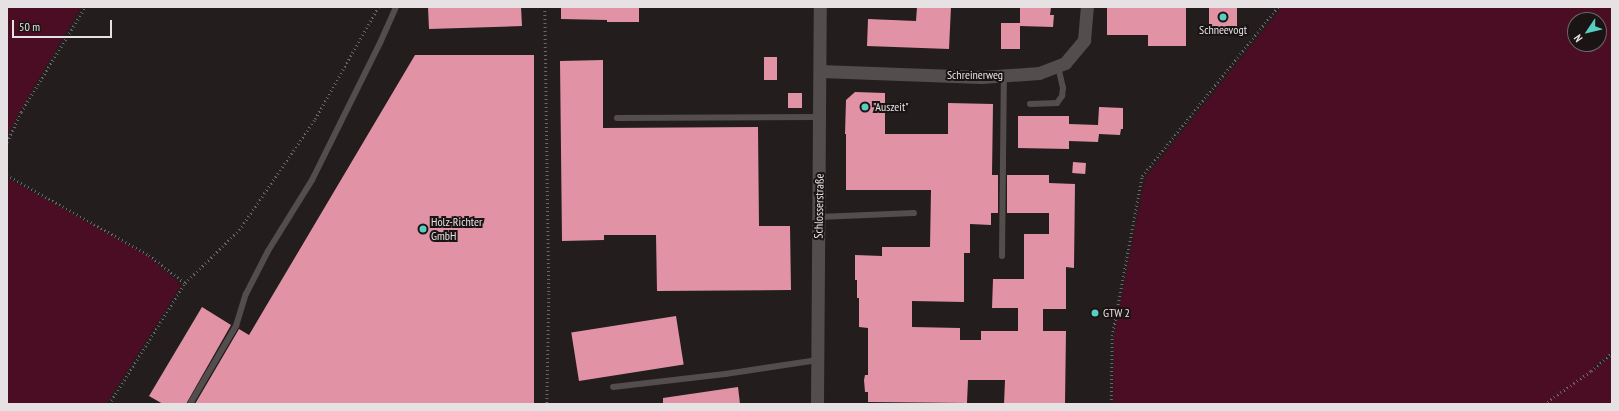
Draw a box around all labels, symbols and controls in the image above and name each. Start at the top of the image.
scale bar [14,12,114,38]
marker: Schneevogt [1218,12,1228,22]
north arrow [1567,12,1607,52]
text: 50 m [19,19,40,34]
place label: Schneevogt [1199,23,1247,37]
text: N [1571,32,1585,45]
street label: Schreinerweg [947,68,1003,82]
place label: "Auszeit" [873,100,909,114]
marker: "Auszeit" [860,102,870,112]
street label: Schlosserstraße [811,173,827,239]
place label: Holz-Richter GmbH [431,215,482,243]
marker: Holz-Richter GmbH [418,224,428,234]
place label: GTW 2 [1103,306,1130,320]
marker: GTW 2 [1090,308,1100,318]

